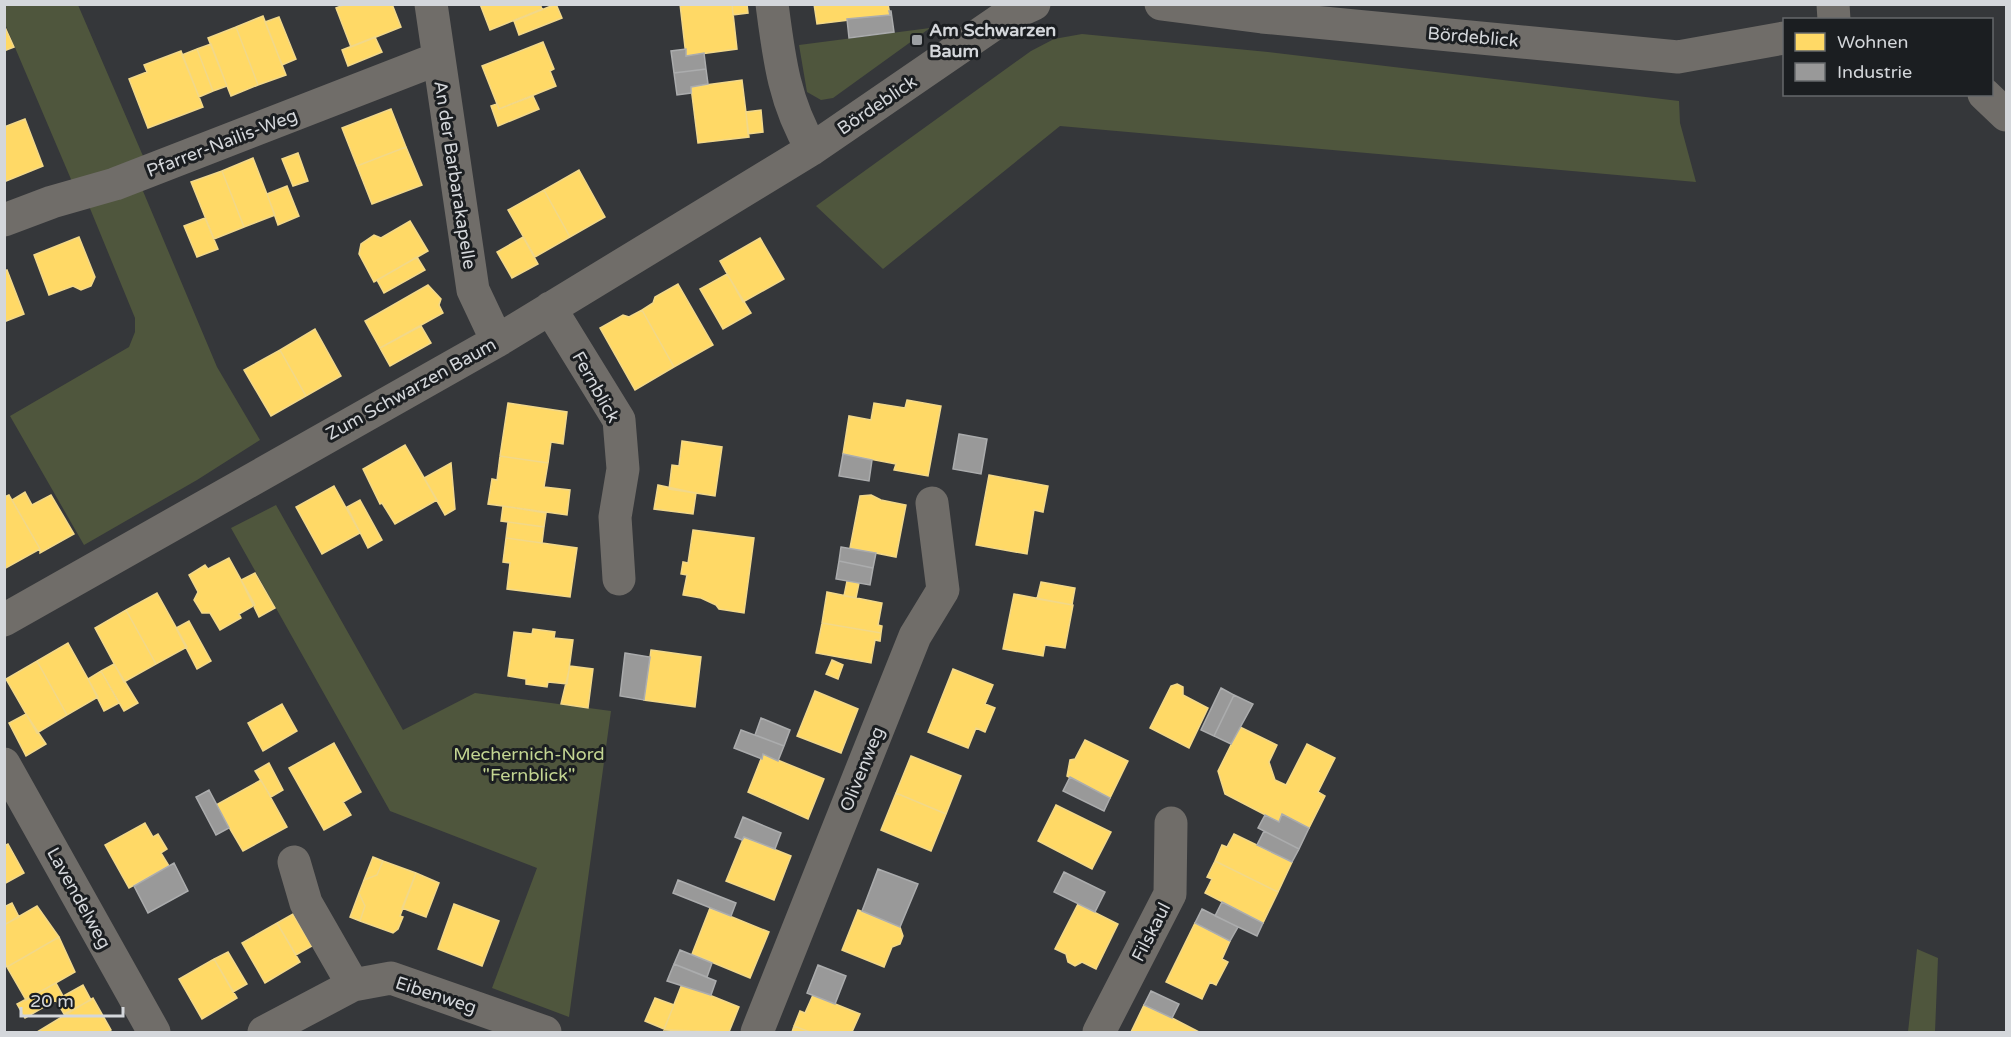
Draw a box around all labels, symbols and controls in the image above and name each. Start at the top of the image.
legend [1783,18,1993,96]
place label: Am Schwarzen Baum [929,19,1056,62]
street label: Bördeblick [1427,22,1520,52]
text: Wohnen [1837,31,1908,53]
marker: Am Schwarzen Baum [910,33,924,47]
text: Industrie [1837,61,1912,83]
street label: Bördeblick [833,70,921,140]
street label: An der Barbarakapelle [429,79,481,271]
street label: Pfarrer-Nailis-Weg [144,104,300,182]
street label: Zum Schwarzen Baum [322,333,500,445]
street label: Fernblick [567,348,625,427]
street label: Olivenweg [835,723,889,815]
park label: Mechernich-Nord "Fernblick" [453,743,605,786]
street label: Lavendelweg [42,843,116,953]
street label: Filskaul [1127,899,1175,965]
street label: Eibenweg [393,972,479,1018]
scale bar [21,980,123,1018]
text: 20 m [30,990,74,1012]

